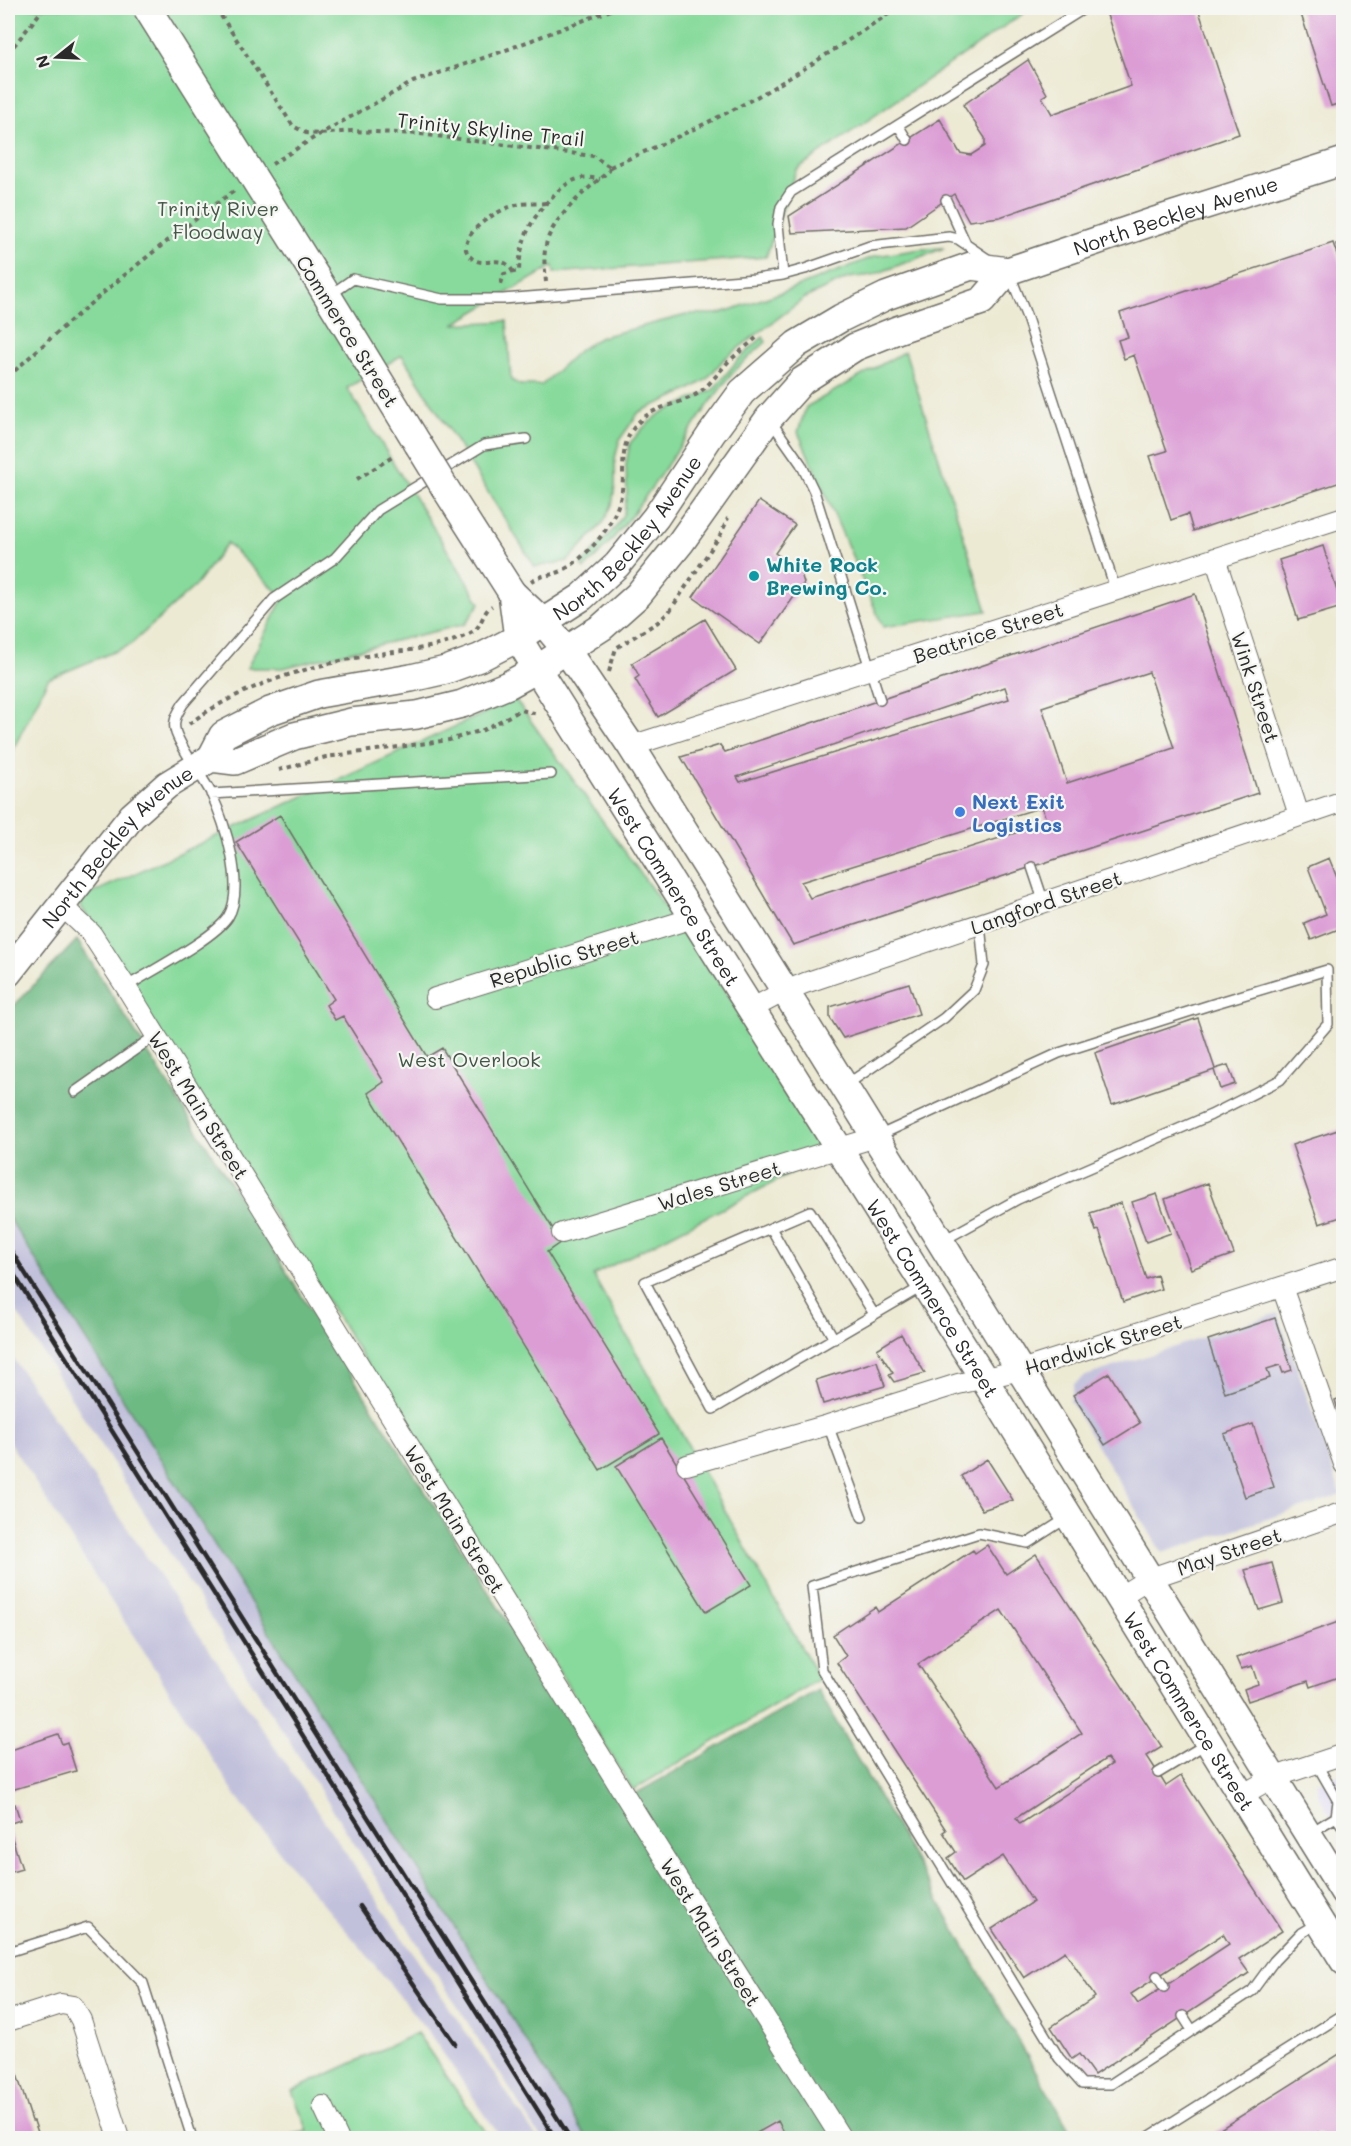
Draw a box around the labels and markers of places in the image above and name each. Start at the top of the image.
place label: White Rock Brewing Co. [766,551,888,600]
marker: White Rock Brewing Co. [747,569,761,583]
place label: Next Exit Logistics [972,788,1065,837]
marker: Next Exit Logistics [953,805,967,819]

